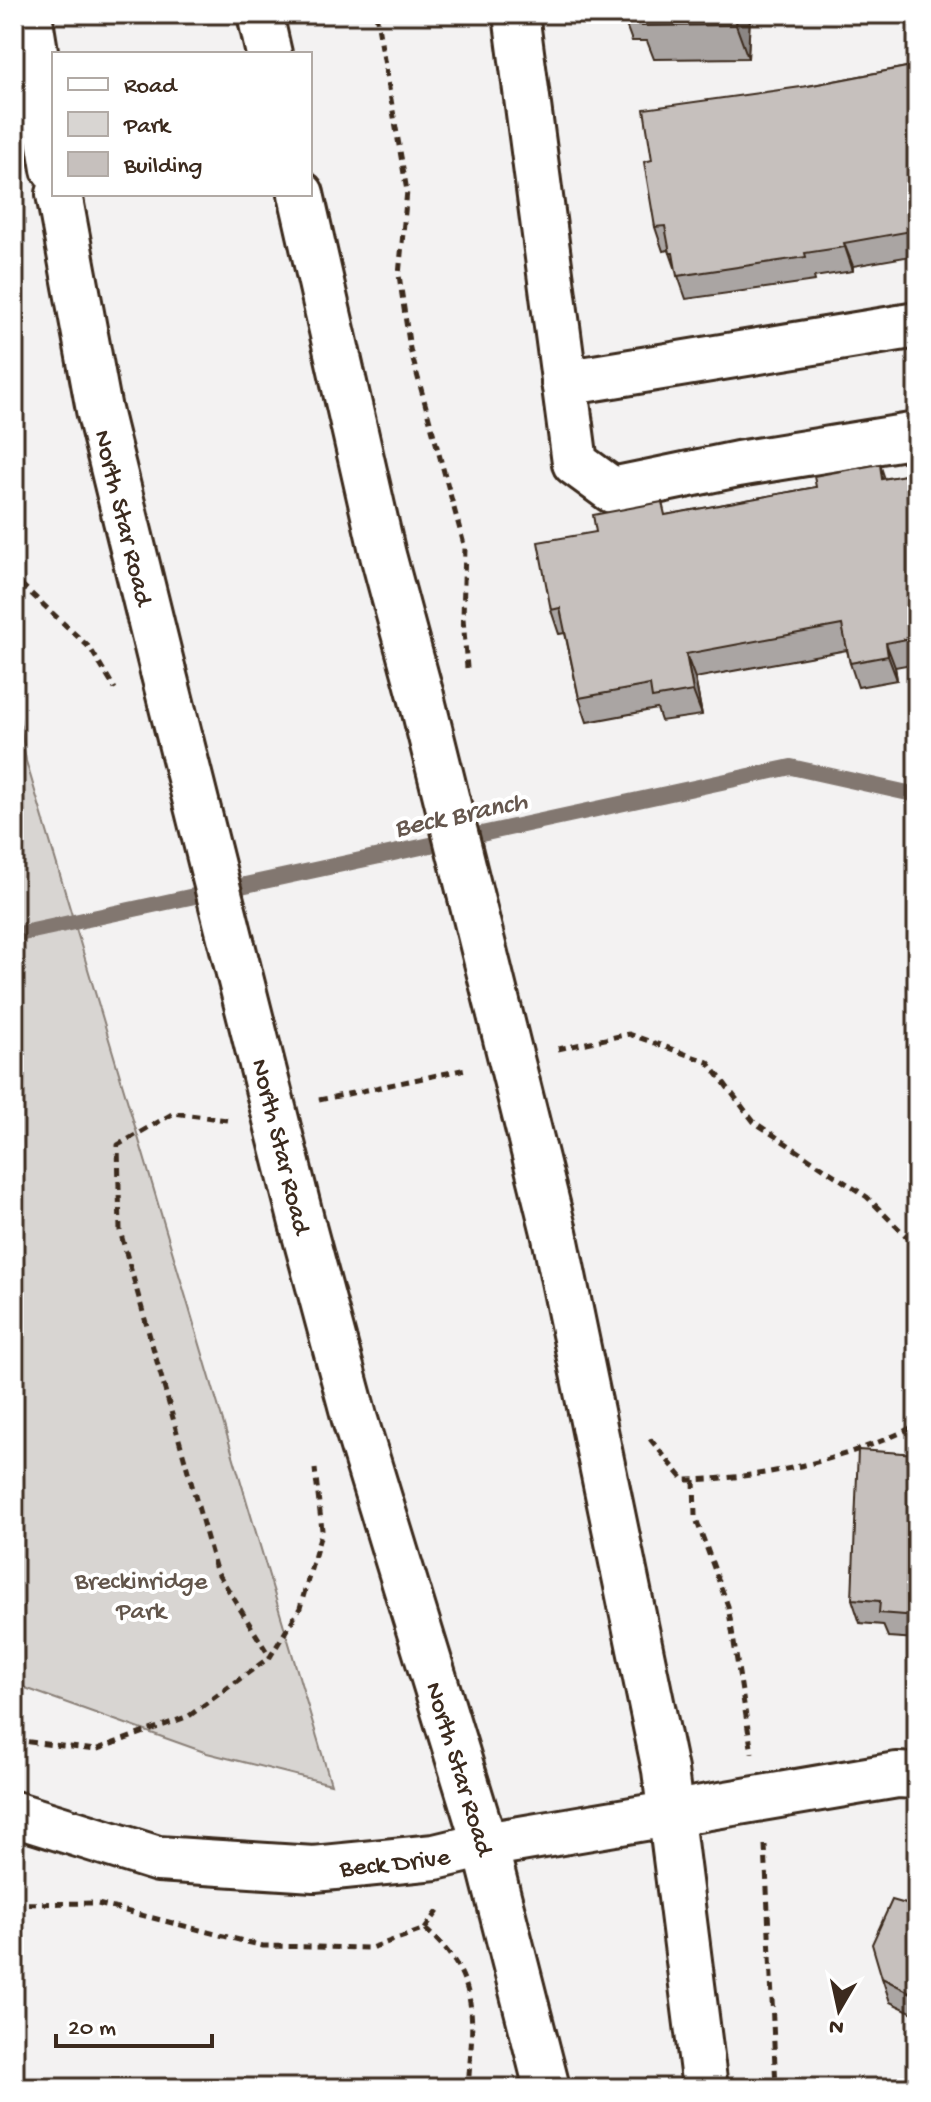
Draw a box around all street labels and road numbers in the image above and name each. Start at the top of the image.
street label: North Star Road [84,427,158,611]
street label: North Star Road [242,1056,316,1240]
street label: North Star Road [416,1679,498,1861]
street label: Beck Drive [338,1843,454,1886]

